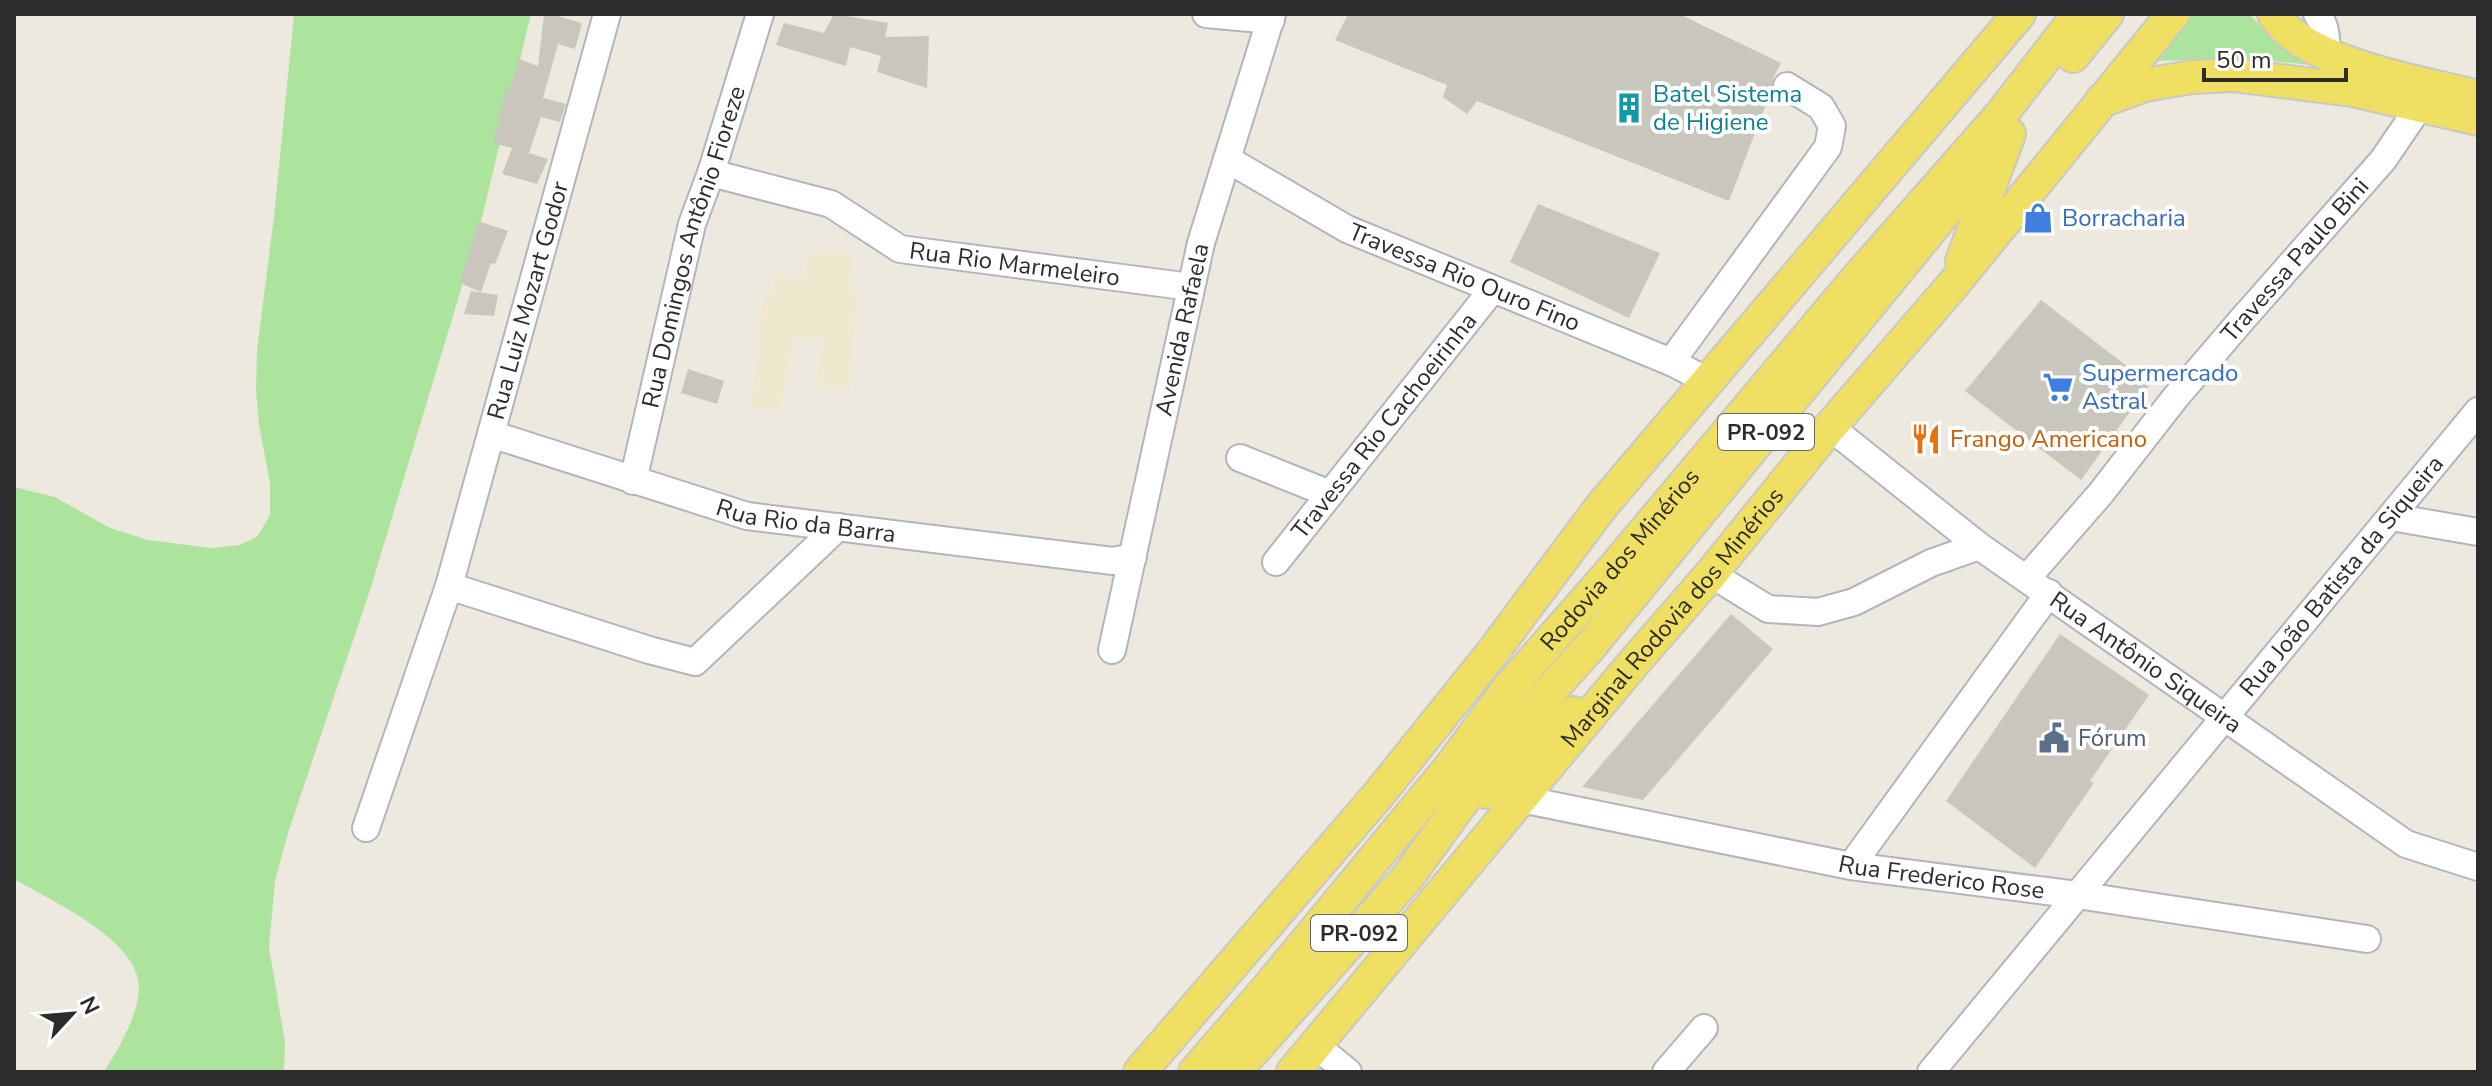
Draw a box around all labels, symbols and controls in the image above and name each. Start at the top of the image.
scale bar [2204,32,2346,82]
text: 50 m [2216,44,2272,76]
place label: Batel Sistema de Higiene [1653,78,1802,138]
street label: Rua Domingos Antônio Fioreze [634,82,753,411]
building icon: Batel Sistema de Higiene [1612,91,1646,125]
street label: Travessa Paulo Bini [2214,171,2376,349]
street label: Rua Luiz Mozart Godor [480,178,576,423]
shop icon: Borracharia [2021,201,2055,235]
place label: Borracharia [2062,202,2186,234]
street label: Travessa Rio Ouro Fino [1344,215,1585,339]
street label: Rua Rio Marmeleiro [908,234,1122,294]
street label: Avenida Rafaela [1148,240,1216,419]
street label: Travessa Rio Cachoeirinha [1284,306,1484,546]
place label: Supermercado Astral [2082,357,2238,417]
supermarket icon: Supermercado Astral [2041,370,2075,404]
road number: PR-092 [1718,414,1814,450]
restaurant icon: Frango Americano [1909,422,1943,456]
place label: Frango Americano [1950,423,2147,455]
street label: Rua João Batista da Siqueira [2232,449,2451,703]
street label: Rodovia dos Minérios [1533,462,1707,657]
street label: Marginal Rodovia dos Minérios [1554,481,1791,754]
street label: Rua Rio da Barra [712,491,898,550]
street label: Rua Antônio Siqueira [2043,584,2248,741]
public building icon: Fórum [2037,721,2071,755]
place label: Fórum [2078,722,2147,754]
street label: Rua Frederico Rose [1836,848,2046,907]
road number: PR-092 [1311,915,1407,951]
north arrow [32,974,112,1054]
text: N [72,992,106,1020]

